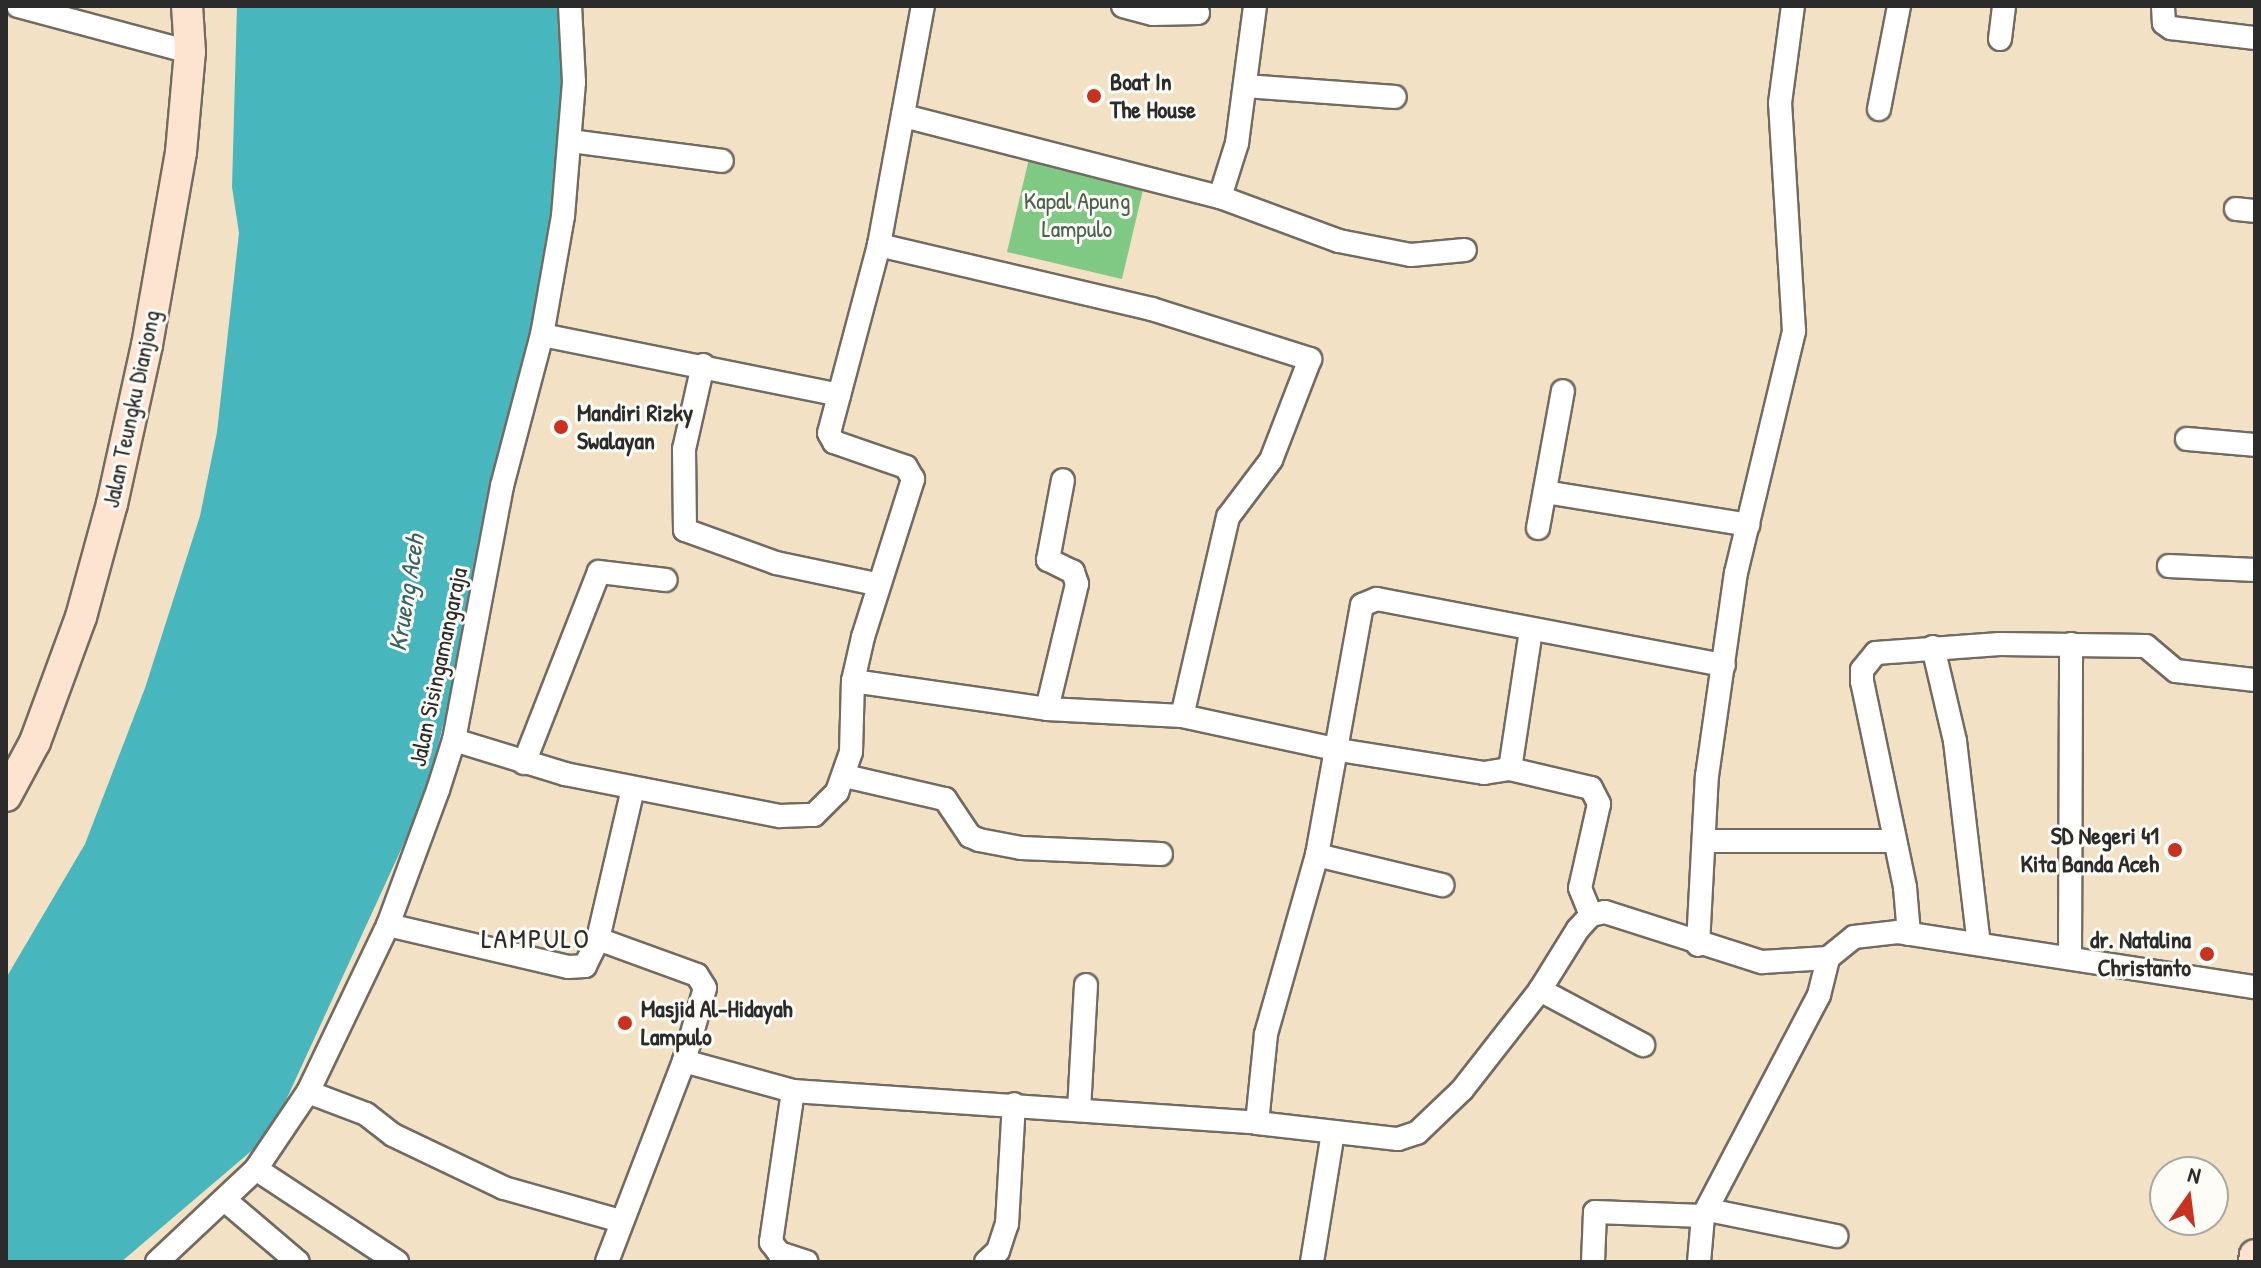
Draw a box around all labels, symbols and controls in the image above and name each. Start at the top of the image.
place label: Boat In The House [1110,68,1196,124]
marker: Boat In The House [1085,87,1103,105]
park label: Kapal Apung Lampulo [1024,187,1130,243]
street label: Jalan Teungku Dianjong [96,308,166,510]
place label: Mandiri Rizky Swalayan [577,399,693,455]
marker: Mandiri Rizky Swalayan [552,418,570,436]
water label: Krueng Aceh [381,532,431,654]
street label: Jalan Sisingamangaraja [403,565,473,769]
place label: SD Negeri 41 Kita Banda Aceh [2021,822,2159,878]
marker: SD Negeri 41 Kita Banda Aceh [2166,841,2184,859]
district label: LAMPULO [481,921,591,955]
place label: dr. Natalina Christanto [2090,926,2191,982]
marker: dr. Natalina Christanto [2198,945,2216,963]
place label: Masjid Al-Hidayah Lampulo [641,995,793,1051]
marker: Masjid Al-Hidayah Lampulo [616,1014,634,1032]
north arrow [2149,1156,2229,1236]
text: N [2185,1159,2204,1191]

